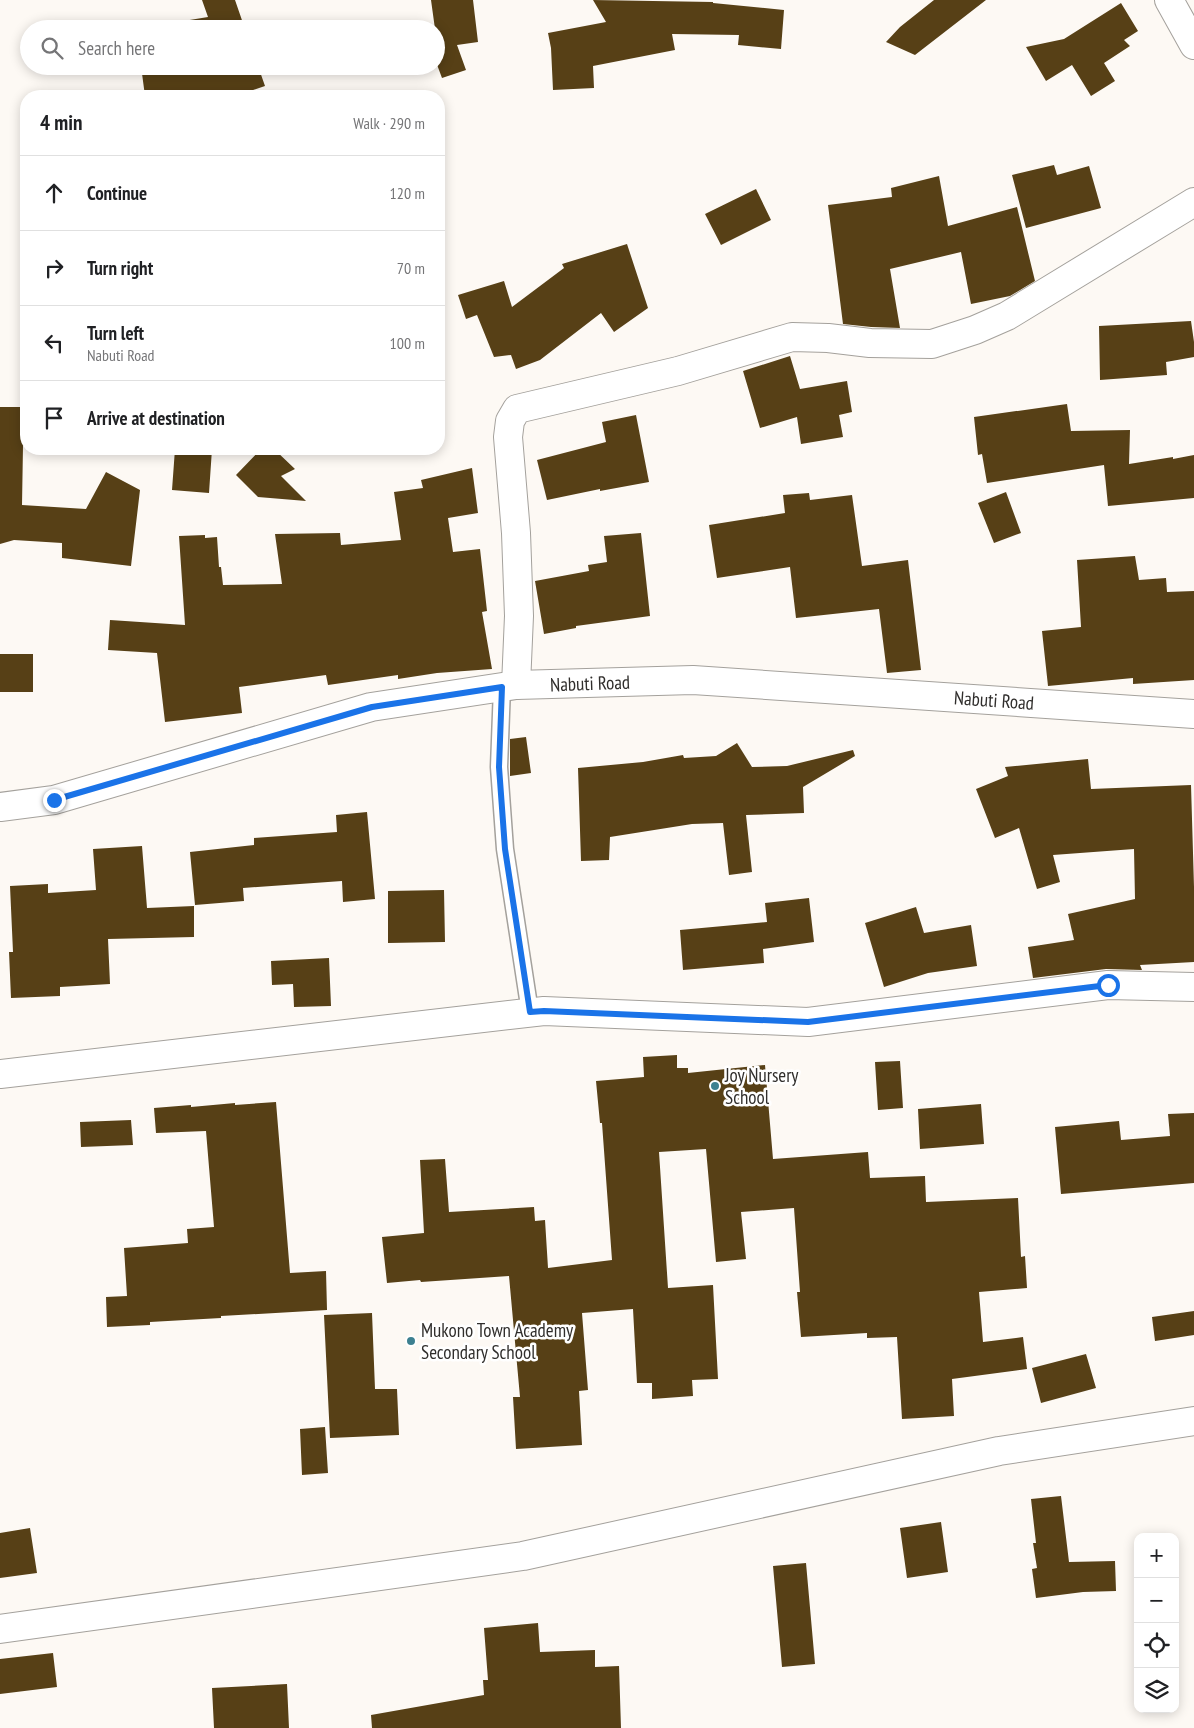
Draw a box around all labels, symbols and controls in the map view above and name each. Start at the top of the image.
search box [20,20,445,75]
icon: search [38,34,66,62]
text: Search here [78,36,155,60]
text: 4 min [40,109,82,136]
text: Walk · 290 m [353,113,425,133]
icon: ahead [40,179,68,207]
text: Continue [87,181,147,205]
text: 120 m [390,183,425,203]
icon: right [40,254,68,282]
text: Turn right [87,256,153,280]
text: 70 m [397,258,425,278]
text: Turn left [87,321,144,345]
icon: left [40,329,68,357]
text: 100 m [390,333,425,353]
text: Nabuti Road [87,345,154,365]
icon: arrive [40,404,68,432]
text: Arrive at destination [87,406,225,430]
street label: Nabuti Road [550,670,630,696]
street label: Nabuti Road [953,685,1035,715]
route end [43,789,66,812]
route start [1097,974,1120,997]
place label: Joy Nursery School [724,1063,799,1109]
marker: Joy Nursery School [709,1080,721,1092]
place label: Mukono Town Academy Secondary School [421,1318,574,1364]
marker: Mukono Town Academy Secondary School [405,1335,417,1347]
map controls [1134,1533,1179,1713]
button: + [1134,1533,1179,1578]
button: − [1134,1578,1179,1623]
button: locate [1134,1623,1179,1668]
button: layers [1134,1668,1179,1713]

